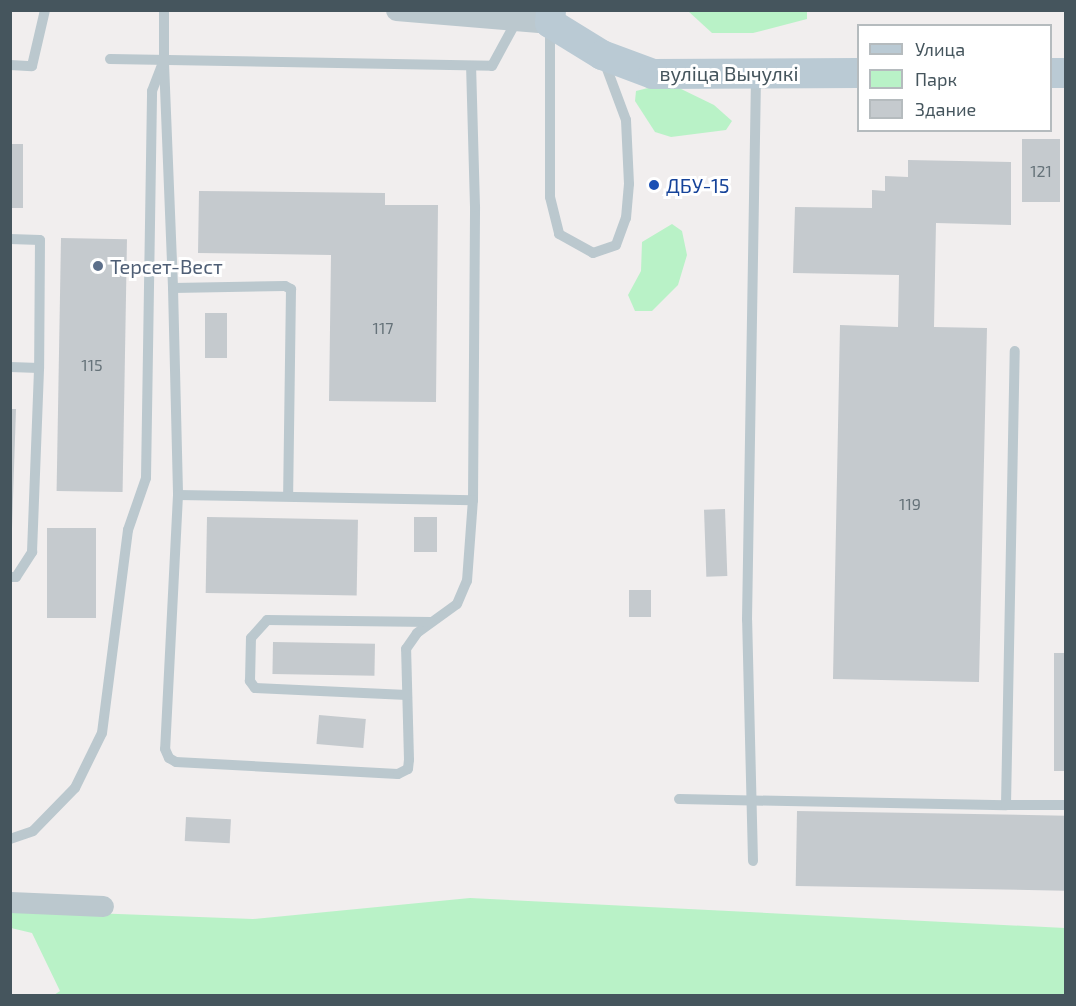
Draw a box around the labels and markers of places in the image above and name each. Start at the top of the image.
place label: ДБУ-15 [666,173,730,197]
marker: ДБУ-15 [647,178,661,192]
place label: Терсет-Вест [110,254,223,278]
marker: Терсет-Вест [91,259,105,273]

